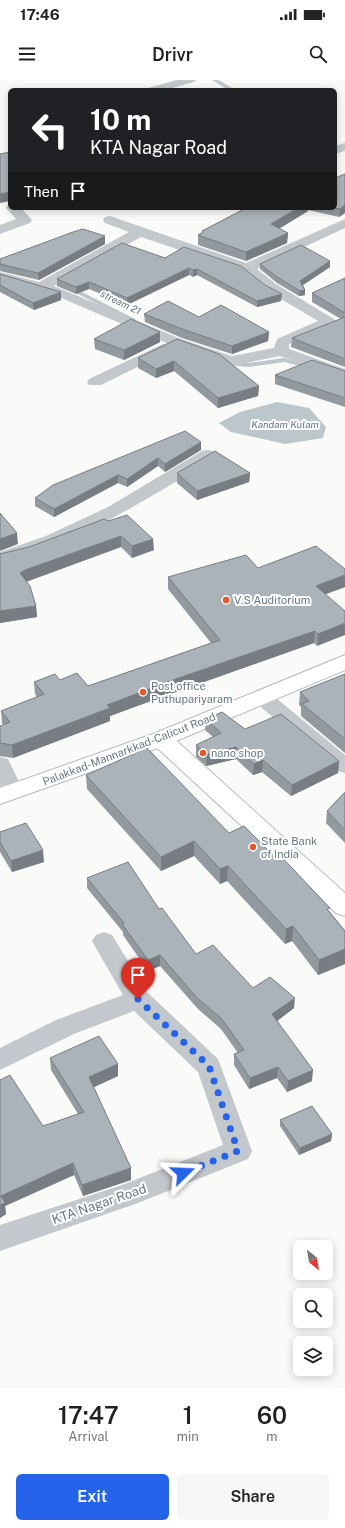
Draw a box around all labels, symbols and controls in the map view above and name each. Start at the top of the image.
text: 17:46 [20,6,60,23]
icon: menu [16,43,38,65]
icon: search [307,43,329,65]
text: Drivr [152,44,193,65]
text: 10 m [90,103,151,136]
icon: left [24,104,76,156]
text: KTA Nagar Road [90,137,227,158]
icon: arrive [67,180,89,202]
text: Then [24,183,59,200]
water label: stream 21 [99,287,143,317]
water label: Kandam Kulam [251,418,319,430]
place label: V.S Auditorium [234,594,310,606]
marker: V.S Auditorium [221,595,231,605]
place label: Post office Puthupariyaram [151,680,233,705]
marker: Post office Puthupariyaram [138,687,148,697]
street label: Palakkad-Mannarkkad-Calicut Road [41,710,217,788]
place label: nano shop [211,747,264,759]
marker: nano shop [198,748,208,758]
place label: State Bank of India [261,835,317,860]
marker: State Bank of India [248,842,258,852]
pin [121,958,155,999]
icon: arrive [127,964,149,986]
position arrow [162,1152,204,1194]
street label: KTA Nagar Road [50,1181,148,1227]
north arrow [293,1240,333,1280]
map controls [293,1240,333,1376]
button: search [293,1288,333,1328]
button: layers [293,1336,333,1376]
text: 17:47 [58,1401,119,1429]
text: 1 [183,1401,193,1429]
text: 60 [257,1401,287,1429]
text: Arrival [68,1429,108,1444]
text: min [177,1429,199,1444]
text: m [266,1429,278,1444]
button: Exit [16,1474,169,1520]
button: Share [177,1474,329,1520]

